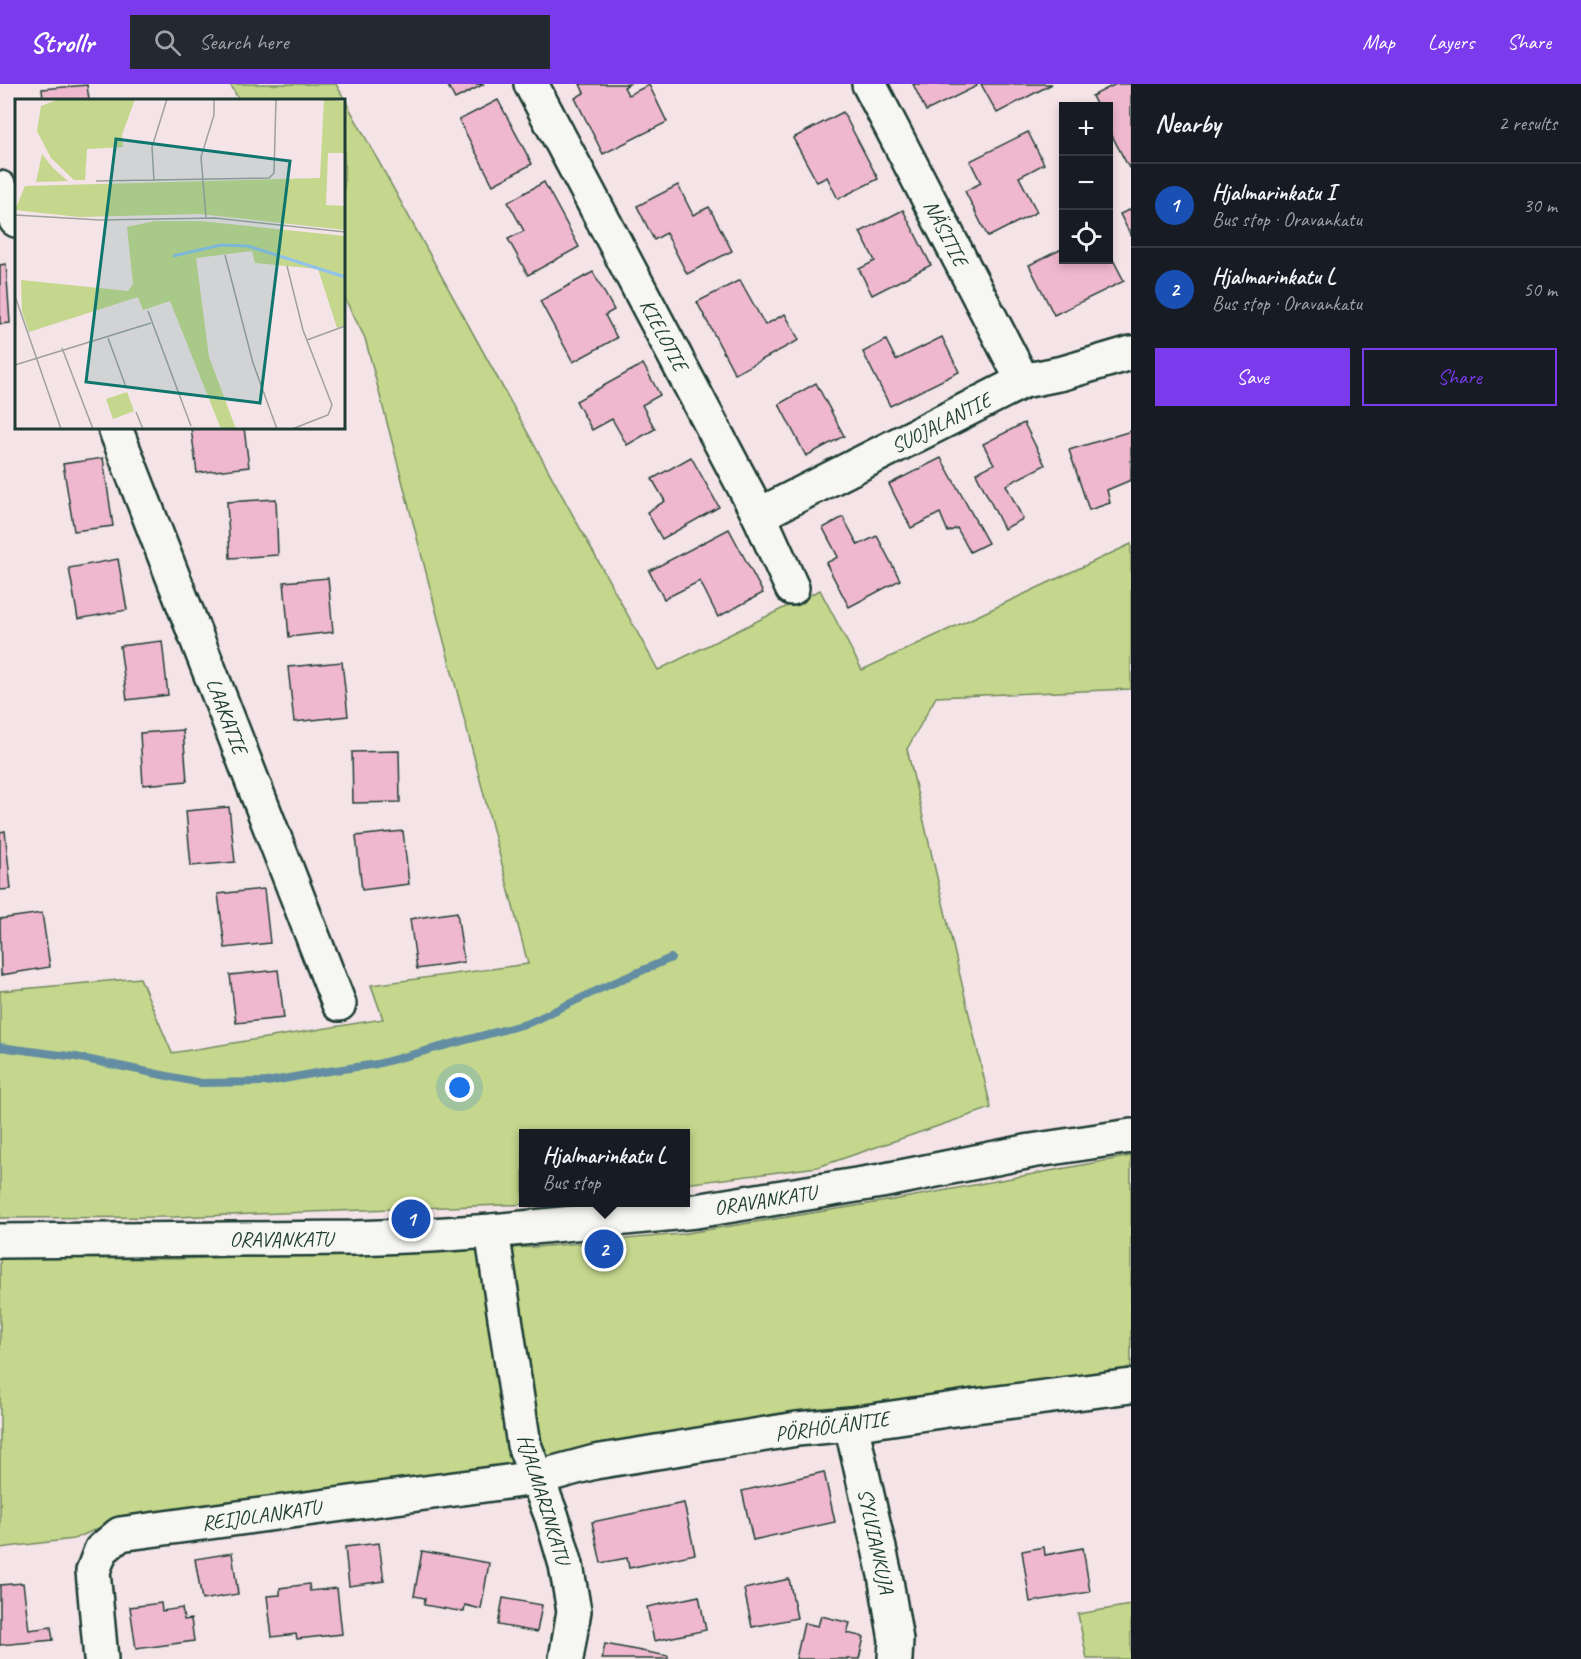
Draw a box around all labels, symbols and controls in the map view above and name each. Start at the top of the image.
search box [130,15,550,69]
text: Strollr [30,25,94,60]
icon: search [151,26,184,59]
text: Search here [199,28,289,56]
text: Map [1362,29,1395,55]
text: Layers [1428,29,1474,55]
text: Share [1507,29,1551,55]
inset map [15,99,345,429]
map controls [1059,102,1113,264]
button: + [1059,102,1113,156]
text: Nearby [1155,107,1220,140]
text: 2 results [1498,111,1557,136]
button: − [1059,156,1113,210]
text: Hjalmarinkatu I [1212,179,1335,207]
text: 1 [1170,193,1179,218]
text: 30 m [1523,193,1557,218]
street label: NÄSITIE [918,195,975,273]
text: Bus stop · Oravankatu [1212,207,1362,232]
button: locate [1059,210,1113,264]
text: Hjalmarinkatu L [1212,263,1336,291]
text: 2 [1170,277,1179,302]
text: 50 m [1523,277,1557,302]
text: Bus stop · Oravankatu [1212,291,1362,316]
street label: KIELOTIE [634,295,695,378]
button: Save [1155,348,1350,406]
button: Share [1362,348,1557,406]
street label: SUOJALANTIE [887,386,997,459]
street label: LAAKATIE [201,674,254,760]
your location [445,1073,474,1102]
popup [519,1129,690,1207]
text: Hjalmarinkatu L [543,1142,666,1170]
text: Bus stop [543,1170,600,1195]
street label: ORAVANKATU [712,1179,822,1221]
pin: 1 [392,1196,430,1242]
street label: ORAVANKATU [230,1226,336,1252]
pin: 2 [584,1226,624,1272]
street label: PÖRHÖLÄNTIE [773,1405,893,1447]
street label: HJALMARINKATU [512,1431,577,1571]
street label: SYLVIANKUJA [852,1486,900,1597]
street label: REIJOLANKATU [200,1493,325,1536]

